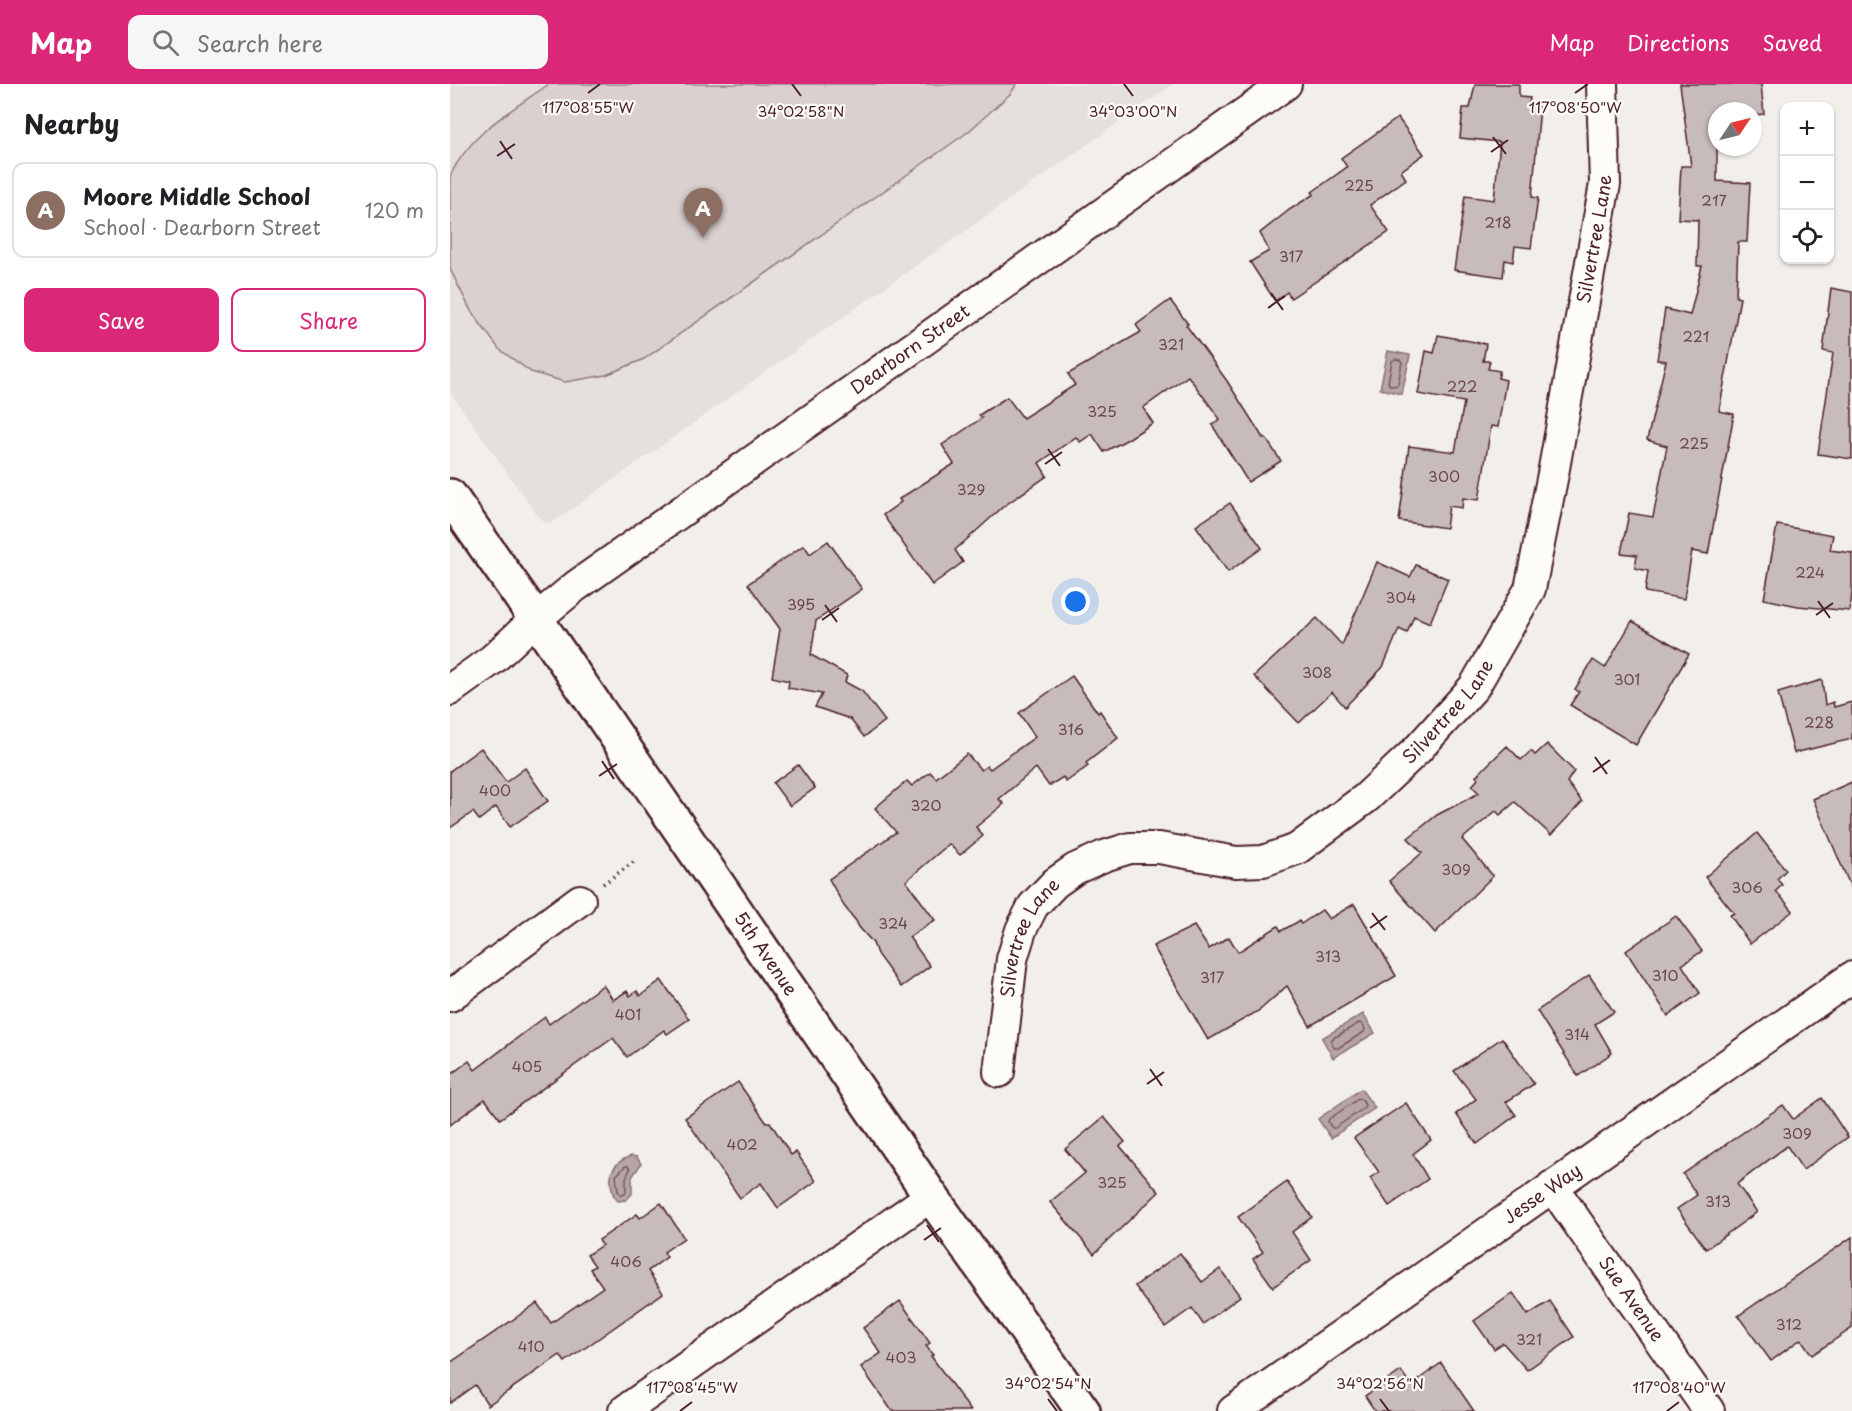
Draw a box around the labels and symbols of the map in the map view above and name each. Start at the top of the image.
text: 117°08'55"W [542,95,635,118]
text: 117°08'50"W [1528,95,1622,118]
text: 34°02'58"N [757,99,845,122]
text: 34°03'00"N [1088,99,1178,122]
north arrow [1708,102,1762,156]
house number: 225 [1344,173,1374,196]
street label: Silvertree Lane [1569,175,1617,305]
pin: A [684,188,722,238]
house number: 217 [1701,188,1727,211]
house number: 218 [1484,210,1512,233]
house number: 317 [1279,244,1304,267]
street label: Dearborn Street [844,297,975,400]
house number: 221 [1683,324,1709,347]
house number: 321 [1158,332,1184,355]
house number: 222 [1447,374,1477,397]
house number: 325 [1087,399,1117,422]
house number: 225 [1679,431,1709,454]
house number: 300 [1428,464,1460,487]
house number: 329 [957,477,985,500]
house number: 224 [1795,560,1825,583]
house number: 304 [1386,585,1416,608]
your location [1061,587,1090,616]
house number: 395 [787,592,815,615]
street label: Silvertree Lane [1395,654,1499,769]
house number: 308 [1302,660,1332,683]
house number: 301 [1614,667,1640,690]
house number: 228 [1804,710,1834,733]
house number: 316 [1058,717,1084,740]
house number: 400 [479,778,511,801]
house number: 320 [911,793,942,816]
house number: 309 [1441,857,1471,880]
street label: Silvertree Lane [993,871,1065,999]
house number: 306 [1731,875,1763,898]
street label: 5th Avenue [728,906,805,1001]
house number: 324 [878,911,908,934]
house number: 313 [1315,944,1341,967]
house number: 310 [1652,963,1678,986]
house number: 317 [1200,965,1225,988]
house number: 401 [615,1002,641,1025]
house number: 314 [1564,1022,1590,1045]
house number: 405 [512,1054,542,1077]
house number: 309 [1782,1121,1812,1144]
house number: 402 [726,1132,758,1155]
street label: Jesse Way [1497,1156,1586,1230]
house number: 325 [1097,1170,1127,1193]
house number: 313 [1705,1189,1731,1212]
house number: 406 [610,1249,642,1272]
street label: Sue Avenue [1593,1250,1672,1347]
house number: 312 [1776,1312,1802,1335]
house number: 321 [1516,1327,1542,1350]
house number: 410 [518,1334,544,1357]
house number: 403 [886,1345,916,1368]
text: 34°02'54"N [1004,1371,1092,1394]
text: 34°02'56"N [1336,1371,1424,1394]
text: 117°08'45"W [646,1375,739,1398]
text: 117°08'40"W [1632,1375,1726,1398]

